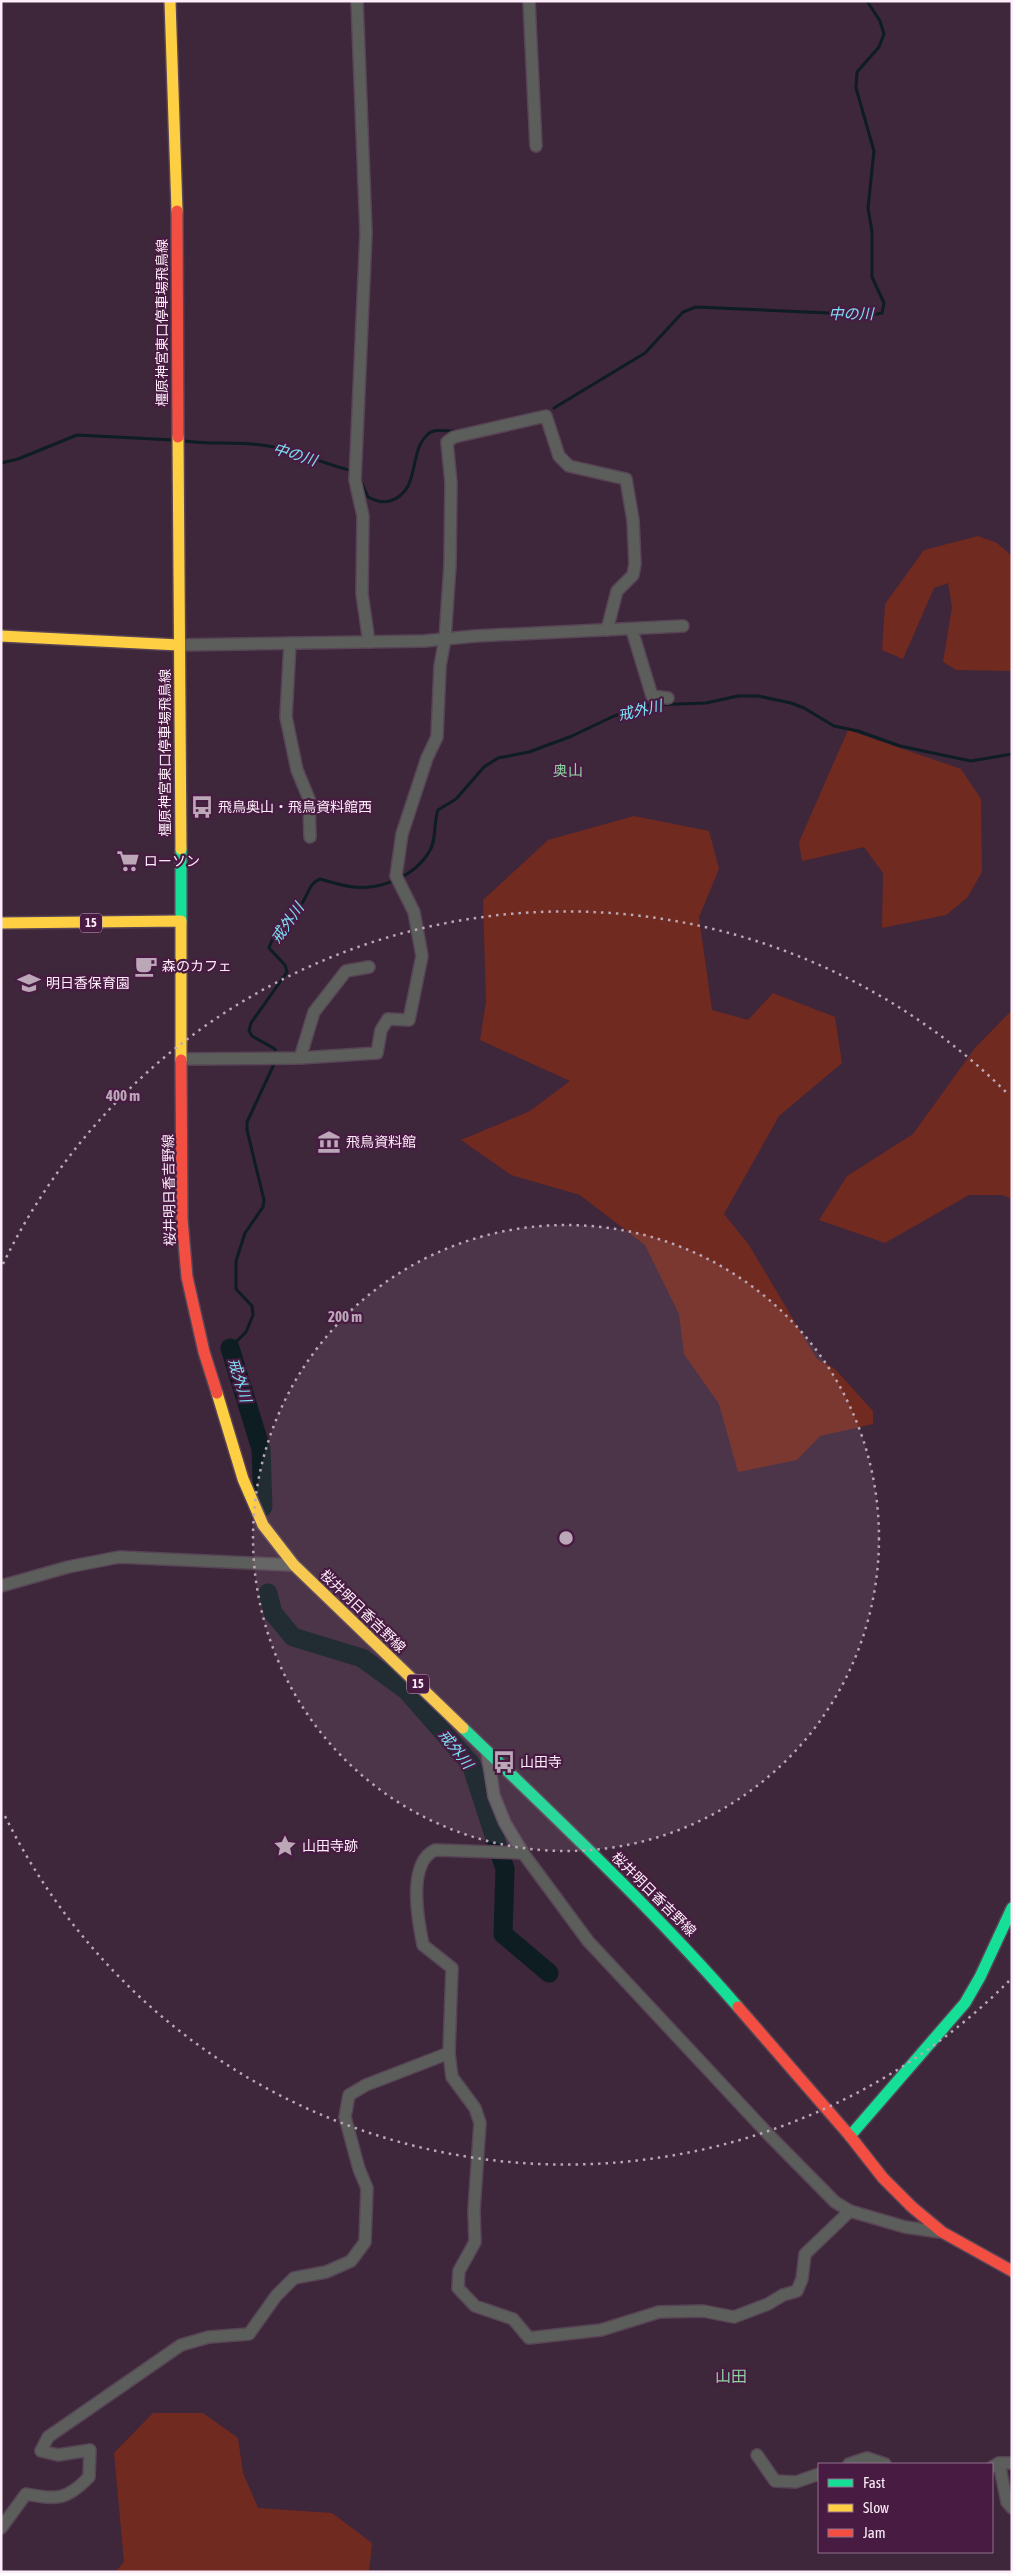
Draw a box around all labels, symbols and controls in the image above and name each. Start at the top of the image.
street label: 橿原神宮東口停車場飛鳥線 [154,239,170,407]
water label: 中の川 [828,305,875,322]
water label: 中の川 [271,439,321,469]
street label: 橿原神宮東口停車場飛鳥線 [157,669,173,837]
water label: 戒外川 [616,696,666,723]
district label: 奥山 [553,762,583,779]
bus stop icon: 飛鳥奥山・飛鳥資料館西 [189,794,215,820]
place label: 飛鳥奥山・飛鳥資料館西 [218,799,372,815]
supermarket icon: ローソン [115,848,141,874]
place label: ローソン [144,853,200,869]
water label: 戒外川 [267,898,308,946]
road number: 15 [80,914,102,932]
cafe icon: 森のカフェ [133,953,159,979]
place label: 森のカフェ [162,958,232,974]
school or university icon: 明日香保育園 [16,970,42,996]
place label: 明日香保育園 [46,975,130,991]
text: 400 m [105,1087,140,1104]
museum icon: 飛鳥資料館 [316,1129,342,1155]
street label: 桜井明日香吉野線 [160,1134,178,1246]
place label: 飛鳥資料館 [346,1134,416,1150]
text: 200 m [328,1308,362,1325]
water label: 戒外川 [225,1356,255,1406]
centre of rings [557,1529,575,1547]
street label: 桜井明日香吉野線 [317,1566,409,1656]
road number: 15 [407,1675,429,1694]
water label: 戒外川 [435,1726,478,1774]
bus stop icon: 山田寺 [491,1749,517,1775]
place label: 山田寺 [520,1754,562,1770]
place icon: 山田寺跡 [272,1833,298,1859]
place label: 山田寺跡 [302,1838,358,1854]
street label: 桜井明日香吉野線 [609,1849,699,1939]
district label: 山田 [715,2367,747,2385]
legend [818,2463,993,2553]
text: Fast [863,2474,885,2491]
text: Slow [863,2499,889,2516]
text: Jam [863,2524,886,2541]

